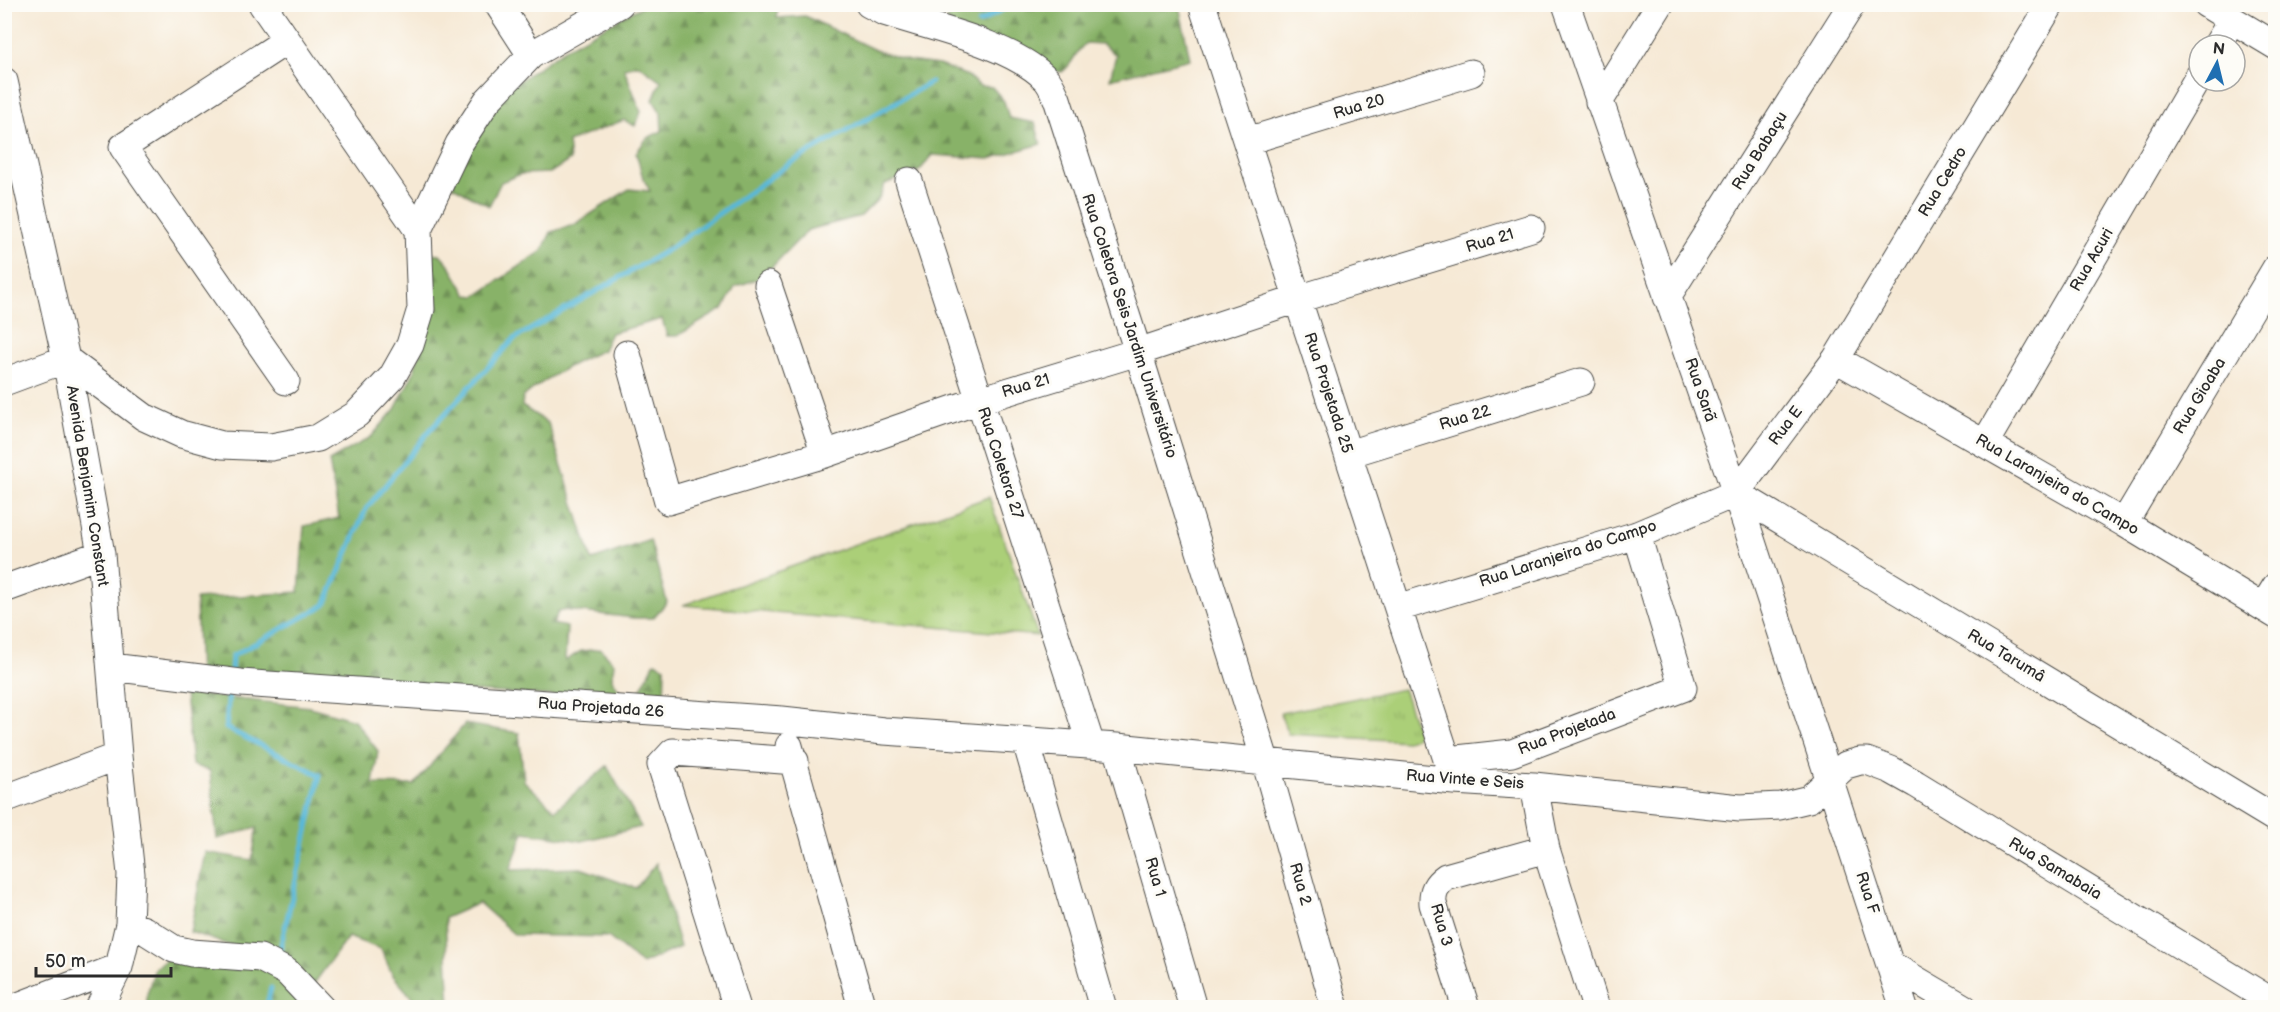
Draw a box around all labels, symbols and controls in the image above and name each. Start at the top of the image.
north arrow [2187,33,2247,93]
text: N [2212,39,2226,60]
street label: Rua 20 [1331,90,1387,124]
street label: Rua Babaçu [1728,108,1792,194]
street label: Rua Cedro [1915,144,1971,220]
street label: Rua Coletora Seis Jardim Universitário [1077,191,1181,461]
street label: Rua 21 [1464,225,1516,257]
street label: Rua Acuri [2066,225,2118,295]
street label: Rua Projetada 25 [1300,330,1356,456]
street label: Rua Gioaba [2170,354,2230,438]
street label: Rua Sarã [1680,355,1720,425]
street label: Rua 21 [1000,370,1052,402]
street label: Avenida Benjamim Constant [62,384,112,588]
street label: Rua 22 [1437,401,1493,435]
street label: Rua E [1765,403,1807,449]
street label: Rua Coletora 27 [973,405,1027,522]
street label: Rua Laranjeira do Campo [1972,430,2142,540]
street label: Rua Laranjeira do Campo [1477,516,1659,592]
street label: Rua Tarumâ [1964,625,2048,687]
street label: Rua Projetada 26 [537,694,665,722]
street label: Rua Projetada [1516,705,1618,759]
street label: Rua Vinte e Seis [1405,766,1525,794]
street label: Rua Samabaia [2005,834,2105,904]
street label: Rua 1 [1140,855,1170,899]
street label: Rua 2 [1285,861,1315,908]
street label: Rua F [1851,870,1883,917]
street label: Rua 3 [1426,901,1456,949]
scale bar [36,940,171,978]
text: 50 m [45,951,86,972]

